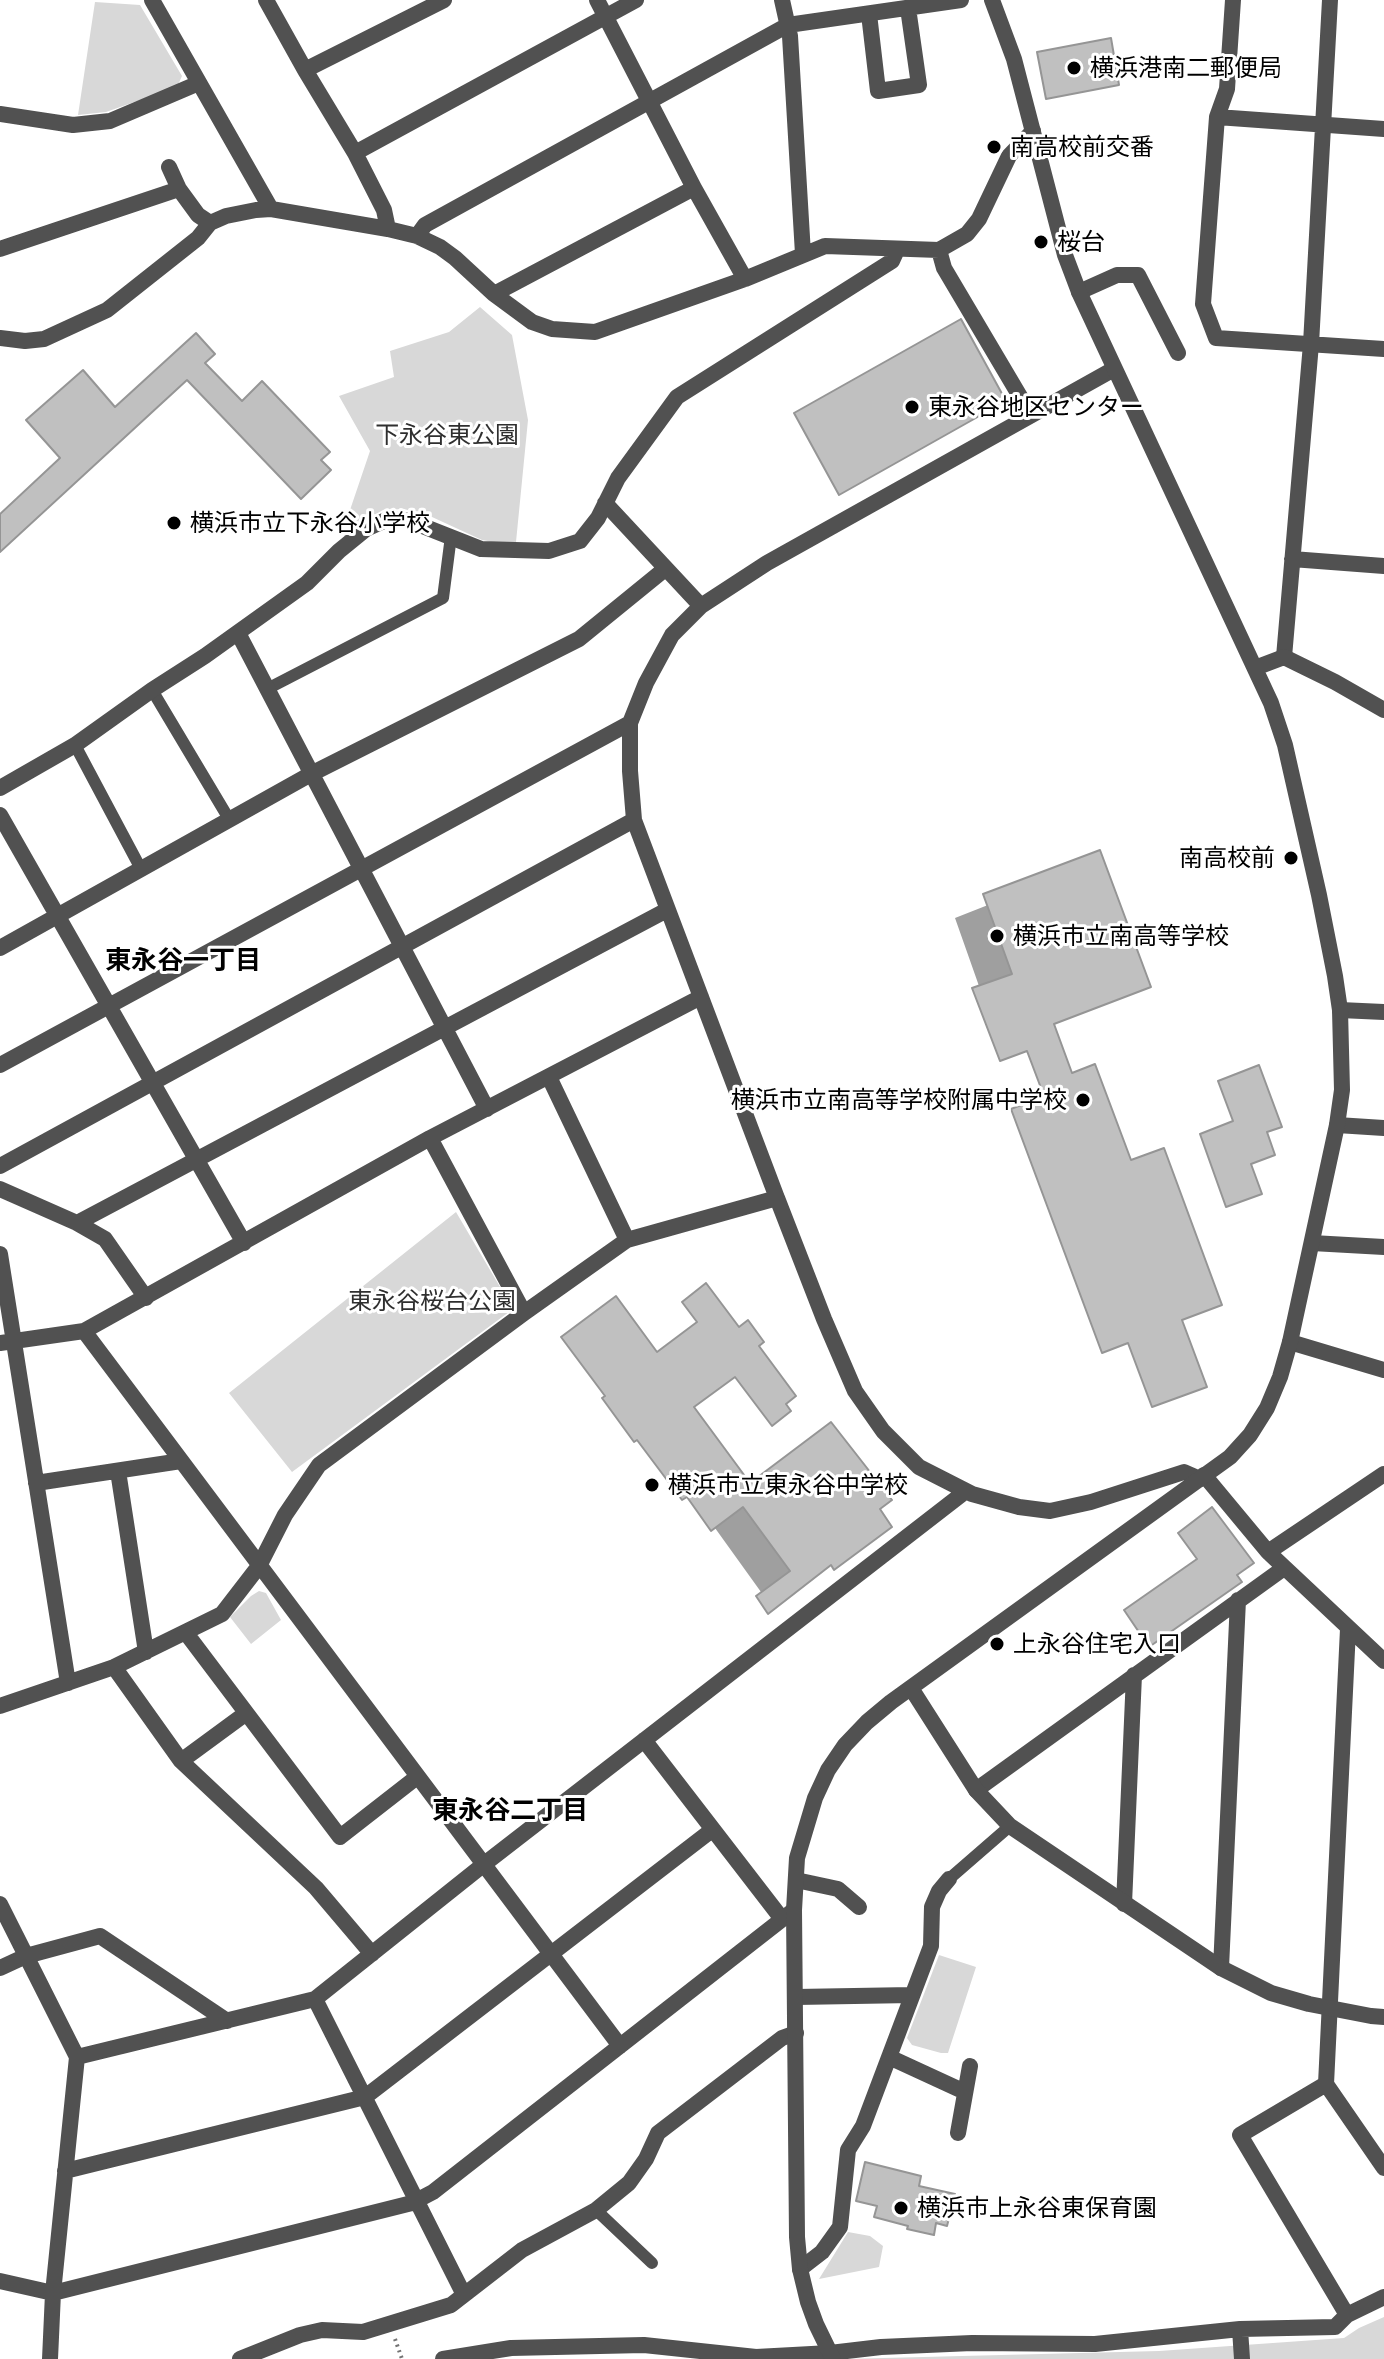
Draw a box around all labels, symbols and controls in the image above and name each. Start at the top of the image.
place label: 横浜港南二郵便局 [1090,54,1282,82]
marker: 横浜港南二郵便局 [1065,59,1083,77]
place label: 南高校前交番 [1010,133,1154,161]
marker: 南高校前交番 [985,138,1003,156]
place label: 桜台 [1057,228,1105,256]
marker: 桜台 [1032,233,1050,251]
place label: 東永谷地区センター [928,393,1144,421]
marker: 東永谷地区センター [903,398,921,416]
park label: 下永谷東公園 [375,421,519,449]
place label: 横浜市立下永谷小学校 [190,509,430,537]
marker: 横浜市立下永谷小学校 [165,514,183,532]
place label: 南高校前 [1179,844,1275,872]
marker: 南高校前 [1282,849,1300,867]
place label: 横浜市立南高等学校 [1013,922,1229,950]
marker: 横浜市立南高等学校 [988,927,1006,945]
district label: 東永谷一丁目 [105,945,261,977]
place label: 横浜市立南高等学校附属中学校 [731,1086,1067,1114]
marker: 横浜市立南高等学校附属中学校 [1074,1091,1092,1109]
park label: 東永谷桜台公園 [348,1287,516,1315]
place label: 横浜市立東永谷中学校 [668,1471,908,1499]
marker: 横浜市立東永谷中学校 [643,1476,661,1494]
place label: 上永谷住宅入口 [1013,1630,1181,1658]
marker: 上永谷住宅入口 [988,1635,1006,1653]
district label: 東永谷二丁目 [432,1795,588,1827]
place label: 横浜市上永谷東保育園 [917,2194,1157,2222]
marker: 横浜市上永谷東保育園 [892,2199,910,2217]

